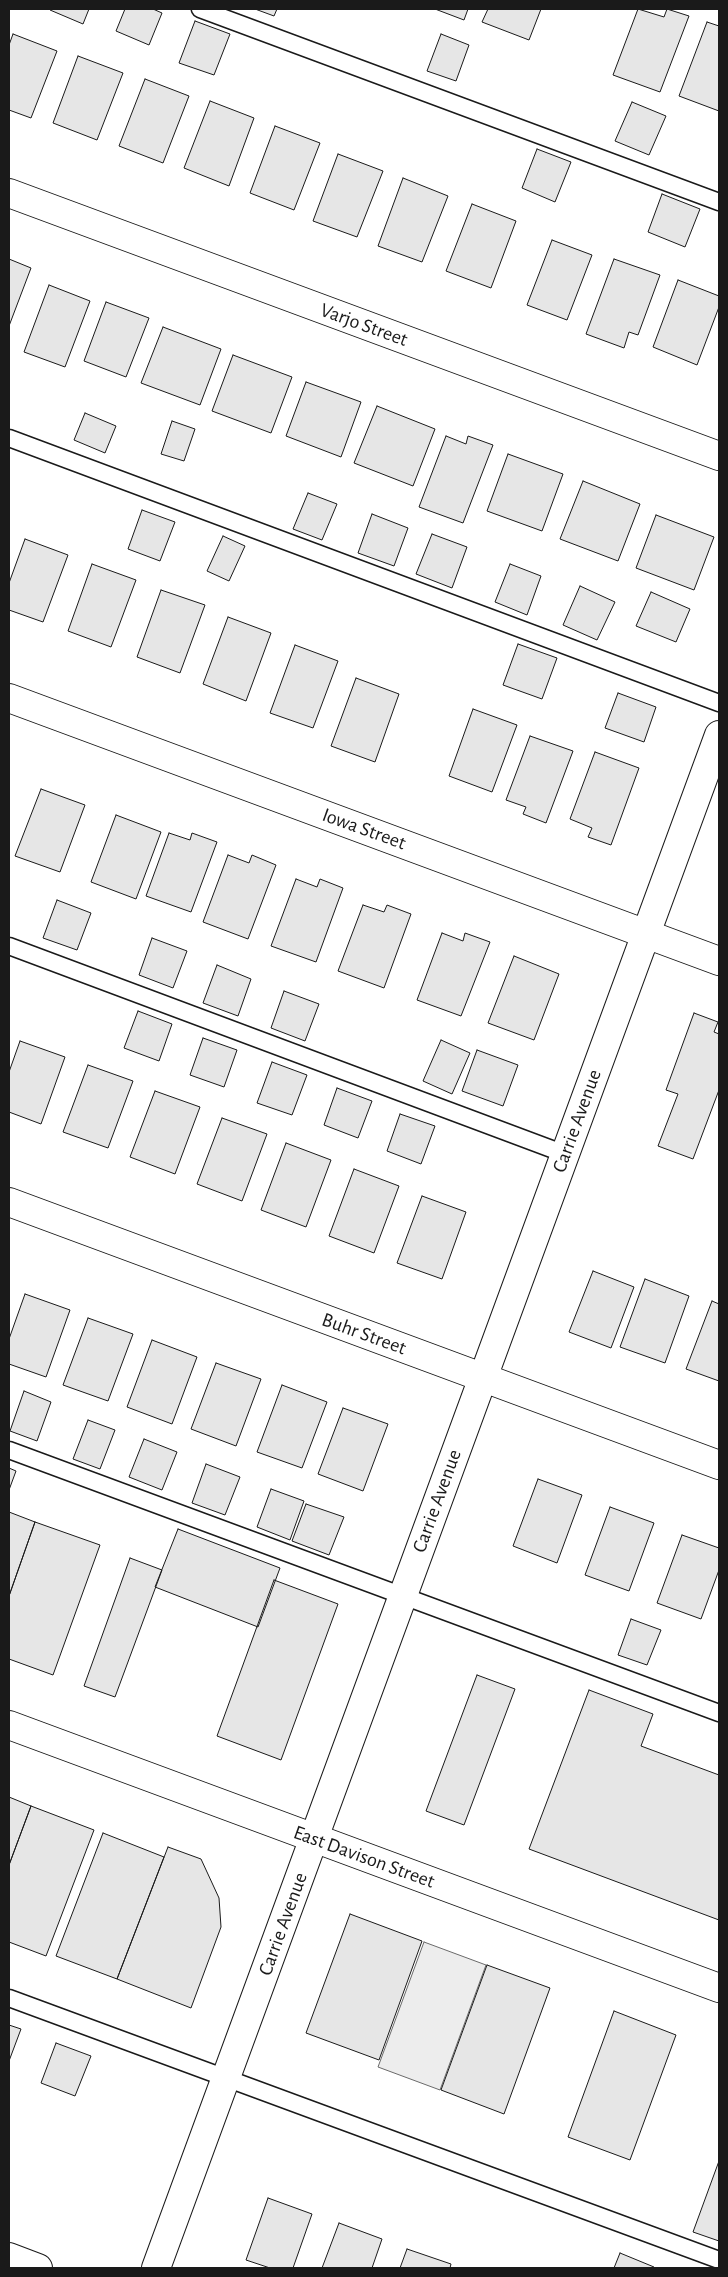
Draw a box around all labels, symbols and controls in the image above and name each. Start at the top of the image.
street label: Varjo Street [317,298,411,352]
street label: Iowa Street [319,803,409,855]
street label: Carrie Avenue [547,1066,607,1176]
street label: Buhr Street [319,1308,409,1360]
street label: Carrie Avenue [407,1446,467,1556]
street label: East Davison Street [290,1820,438,1894]
street label: Carrie Avenue [253,1869,313,1979]

